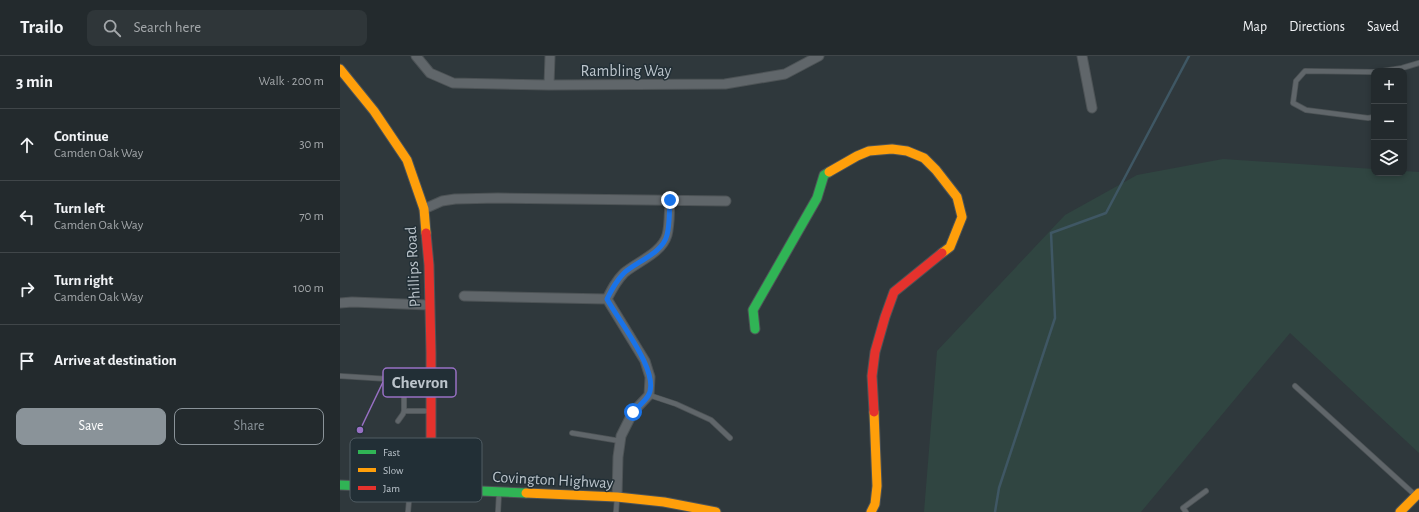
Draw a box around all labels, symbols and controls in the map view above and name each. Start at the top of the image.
search box [87,10,367,46]
icon: search [101,17,123,39]
text: Trailo [20,18,63,37]
text: Search here [133,20,201,35]
text: Map [1243,20,1267,34]
text: Directions [1289,20,1345,34]
text: Saved [1367,20,1399,34]
street label: Rambling Way [581,63,672,80]
map controls [1371,68,1407,176]
button: + [1371,68,1407,104]
text: 3 min [16,73,53,90]
text: Walk · 200 m [258,75,324,88]
button: − [1371,104,1407,140]
text: Continue [54,129,109,144]
icon: ahead [16,134,38,156]
text: 30 m [299,138,324,151]
button: layers [1371,140,1407,176]
text: Camden Oak Way [54,147,143,160]
route end [661,191,679,209]
text: Turn left [54,201,105,216]
icon: left [16,206,38,228]
text: 70 m [299,210,324,223]
text: Camden Oak Way [54,219,143,232]
street label: Phillips Road [403,226,423,308]
text: Turn right [54,273,113,288]
icon: right [16,278,38,300]
text: 100 m [293,282,324,295]
text: Camden Oak Way [54,291,143,304]
icon: arrive [16,350,38,372]
text: Arrive at destination [54,353,177,368]
callout: Chevron [383,368,456,397]
text: Chevron [392,374,448,391]
route start [624,403,642,421]
button: Save [16,408,166,445]
button: Share [174,408,324,445]
legend [350,438,482,502]
text: Fast [383,447,401,458]
text: Slow [383,465,404,476]
street label: Covington Highway [492,469,614,492]
text: Jam [383,483,400,494]

